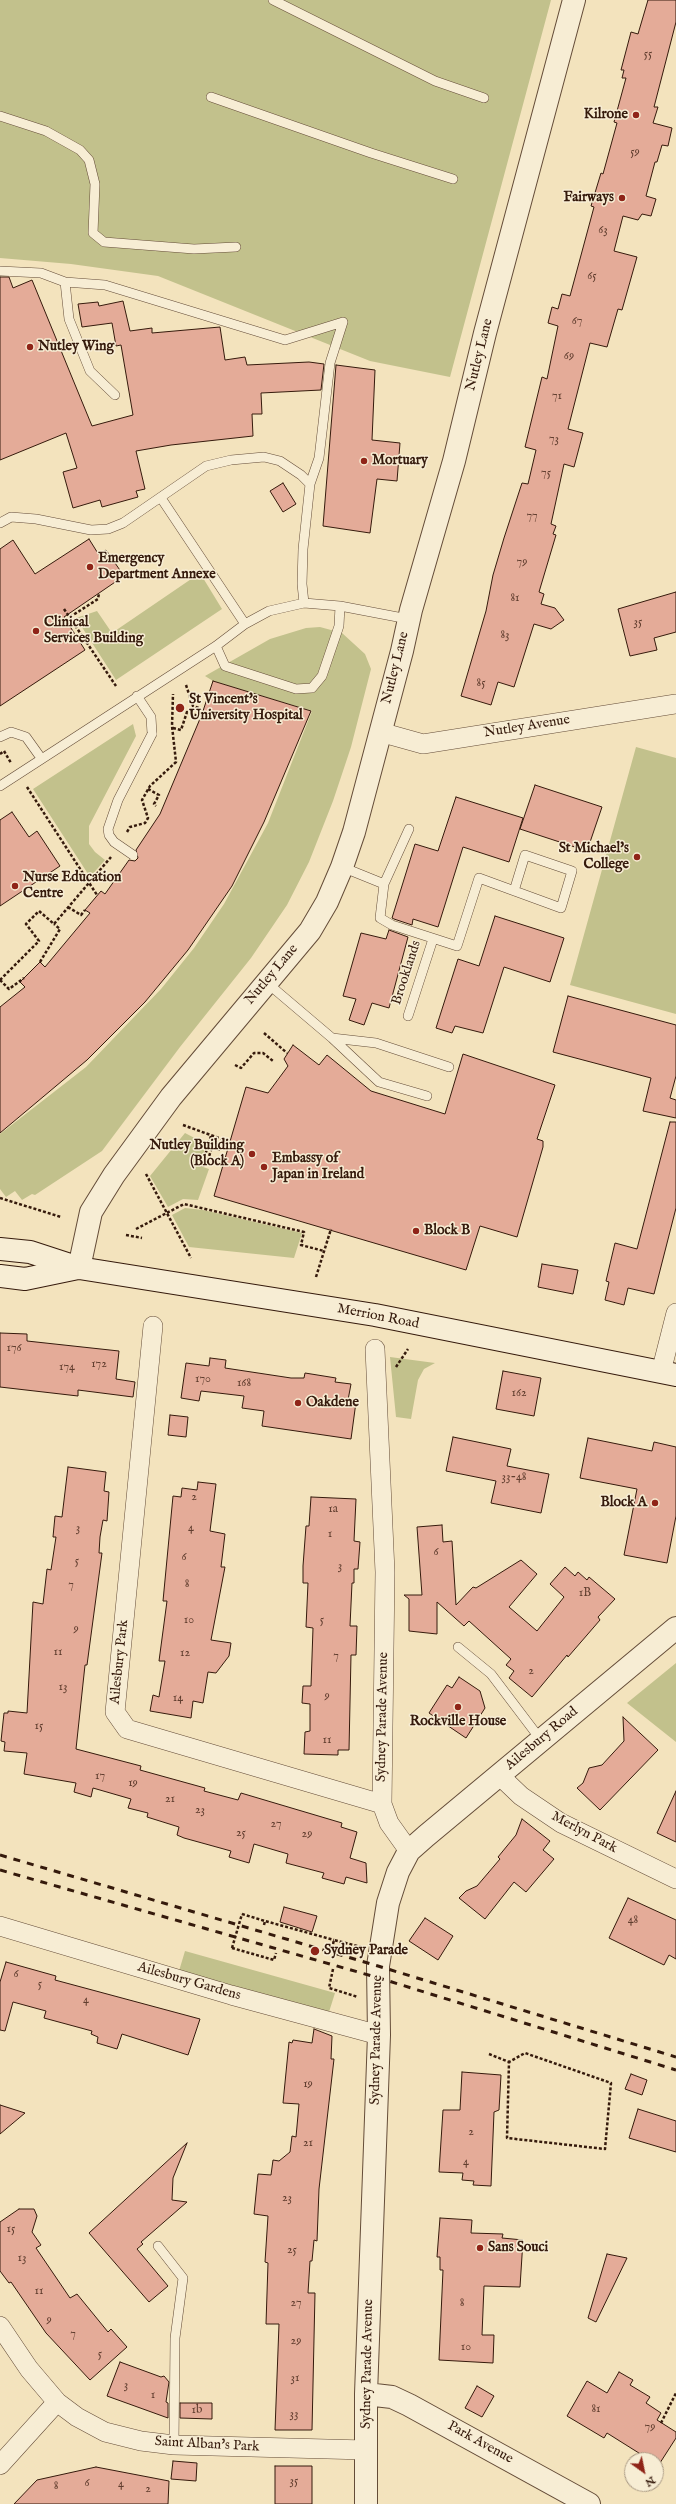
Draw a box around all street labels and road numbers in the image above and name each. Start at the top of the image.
street label: Nutley Lane [463,317,497,393]
street label: Nutley Lane [379,630,413,706]
street label: Nutley Avenue [483,712,571,742]
street label: Brooklands [389,939,425,1007]
street label: Nutley Lane [242,941,302,1009]
street label: Merrion Road [336,1301,420,1333]
street label: Ailesbury Park [107,1619,133,1705]
street label: Sydney Parade Avenue [373,1652,393,1782]
street label: Ailesbury Road [502,1704,582,1774]
street label: Merlyn Park [548,1809,620,1857]
street label: Ailesbury Gardens [135,1959,243,2005]
street label: Sydney Parade Avenue [367,1975,387,2105]
street label: Sydney Parade Avenue [358,2299,378,2429]
street label: Park Avenue [444,2418,516,2468]
street label: Saint Alban's Park [154,2434,260,2456]

